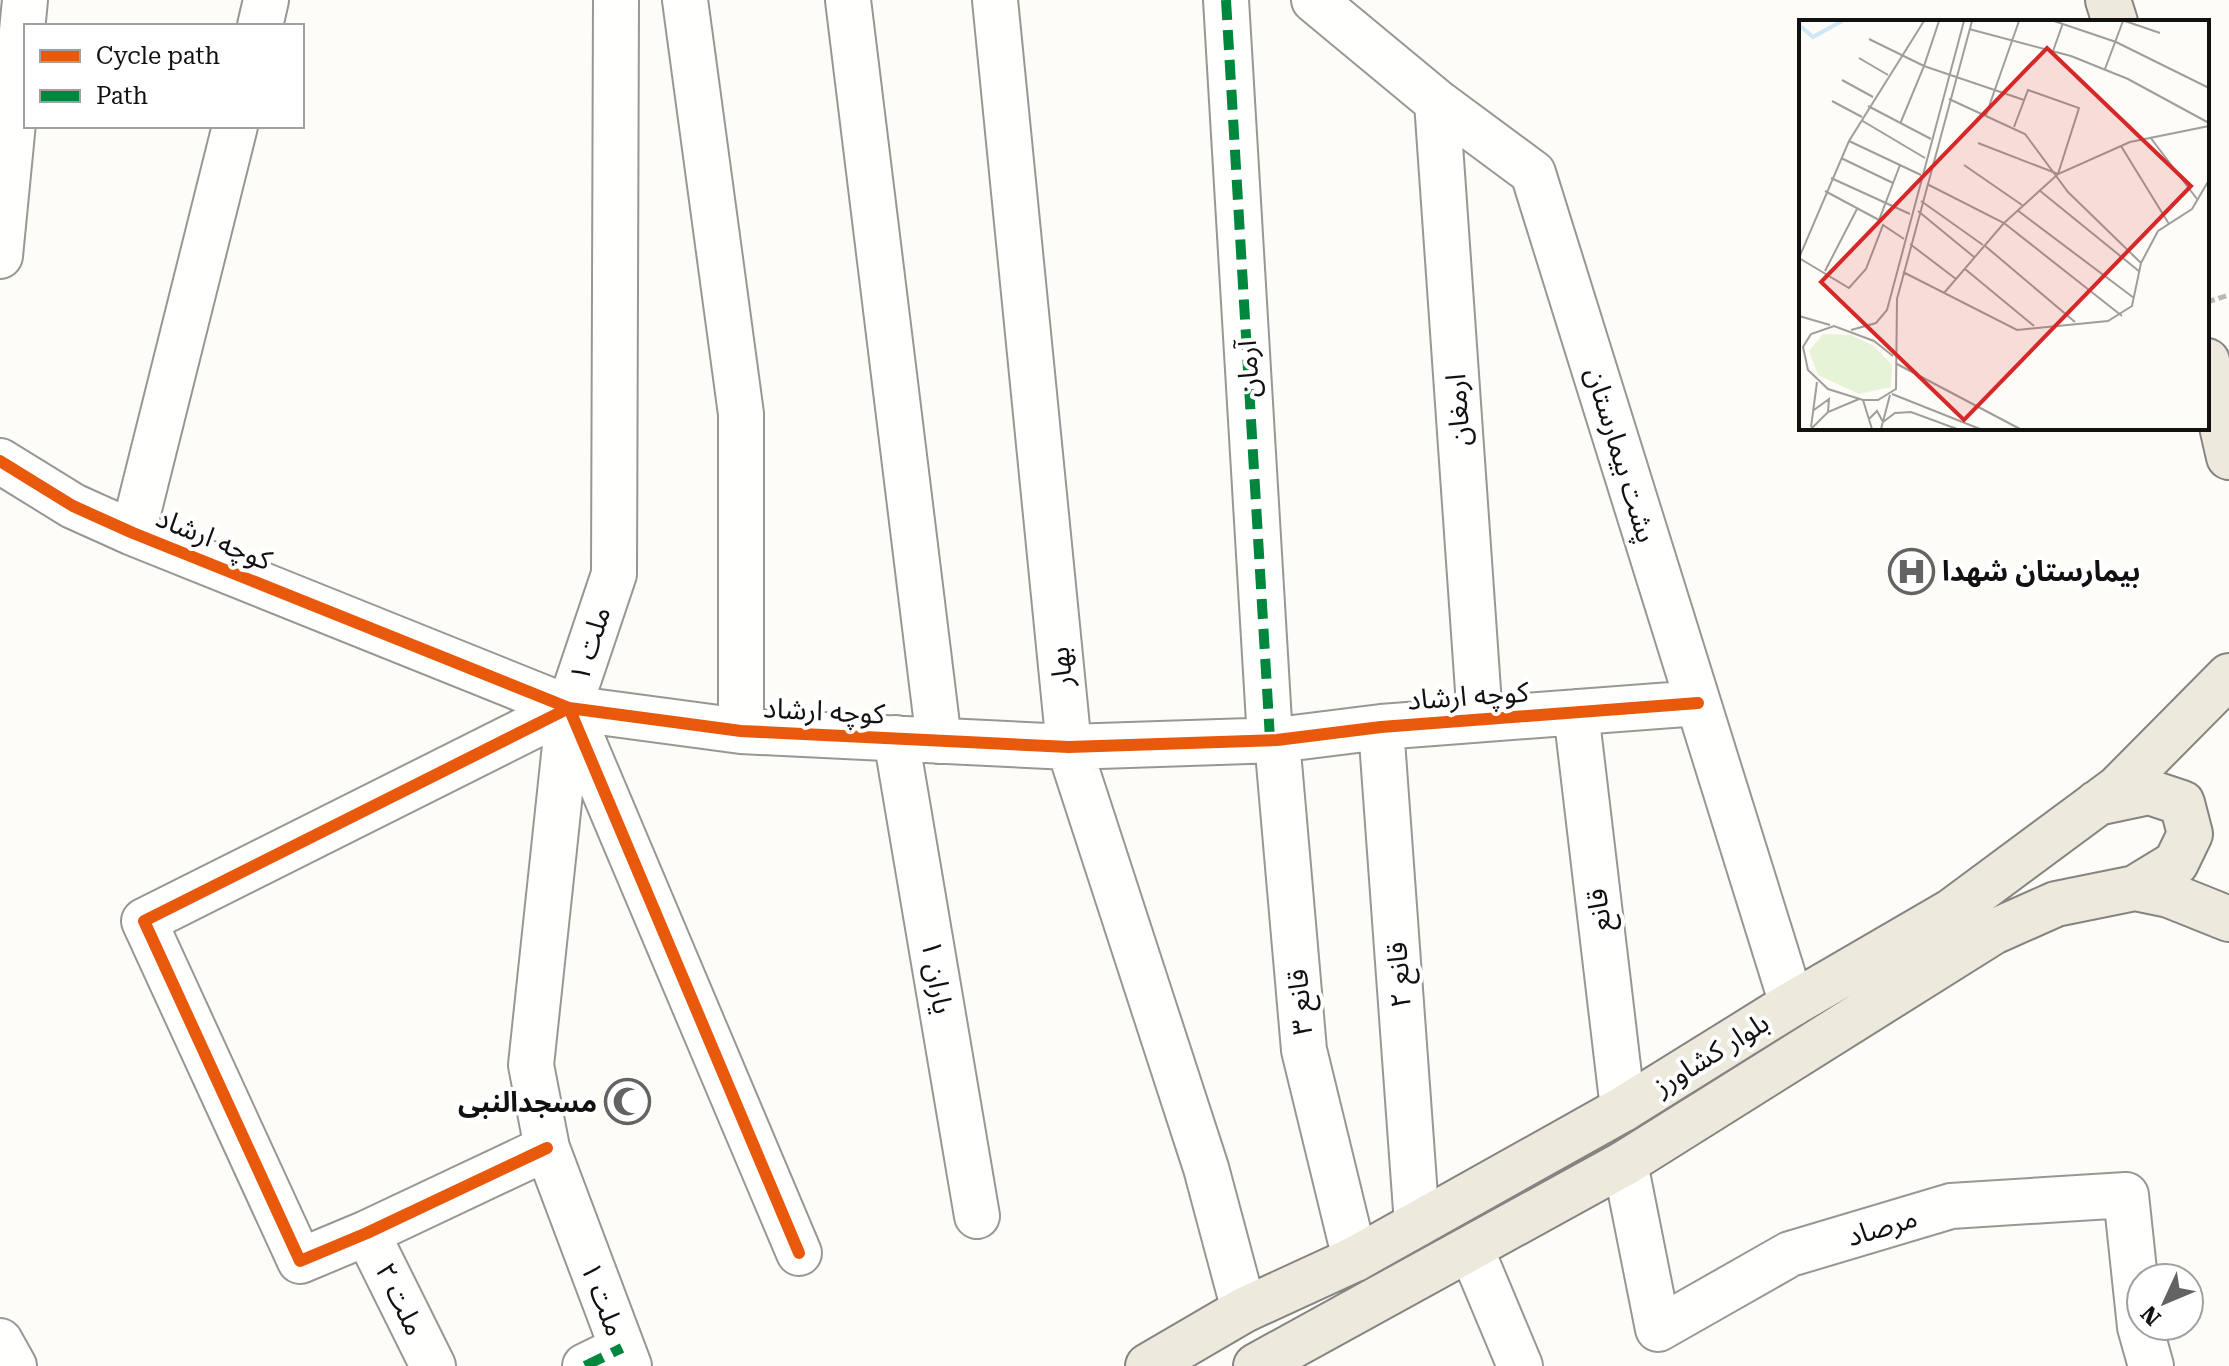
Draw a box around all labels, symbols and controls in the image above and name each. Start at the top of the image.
inset map [1799,20,2209,430]
legend [24,24,304,128]
text: Cycle path [96,42,220,70]
text: Path [96,82,148,110]
street label: آرمان [1230,337,1266,399]
street label: پشت بیمارستان [1578,363,1663,547]
street label: ارمغان [1439,373,1477,447]
street label: کوچه ارشاد [151,501,277,578]
hospital icon: بیمارستان شهدا [1887,547,1935,595]
place label: بیمارستان شهدا [1942,555,2140,588]
street label: ملت ۱ [562,602,618,686]
street label: بهار [1042,645,1080,690]
street label: کوچه ارشاد [1406,675,1530,718]
street label: کوچه ارشاد [762,691,886,732]
street label: قانع [1580,886,1622,933]
street label: یاران ۱ [914,937,960,1017]
street label: قانع ۲ [1380,941,1422,1009]
street label: قانع ۳ [1281,967,1323,1036]
street label: بلوار کشاورز [1646,1006,1775,1103]
mosque icon: مسجدالنبی [604,1078,652,1126]
place label: مسجدالنبی [458,1086,597,1119]
street label: مرصاد [1843,1201,1921,1253]
street label: ملت ۲ [368,1257,432,1341]
street label: ملت ۱ [574,1257,632,1341]
north arrow [2125,1262,2205,1342]
text: N [2136,1301,2166,1330]

